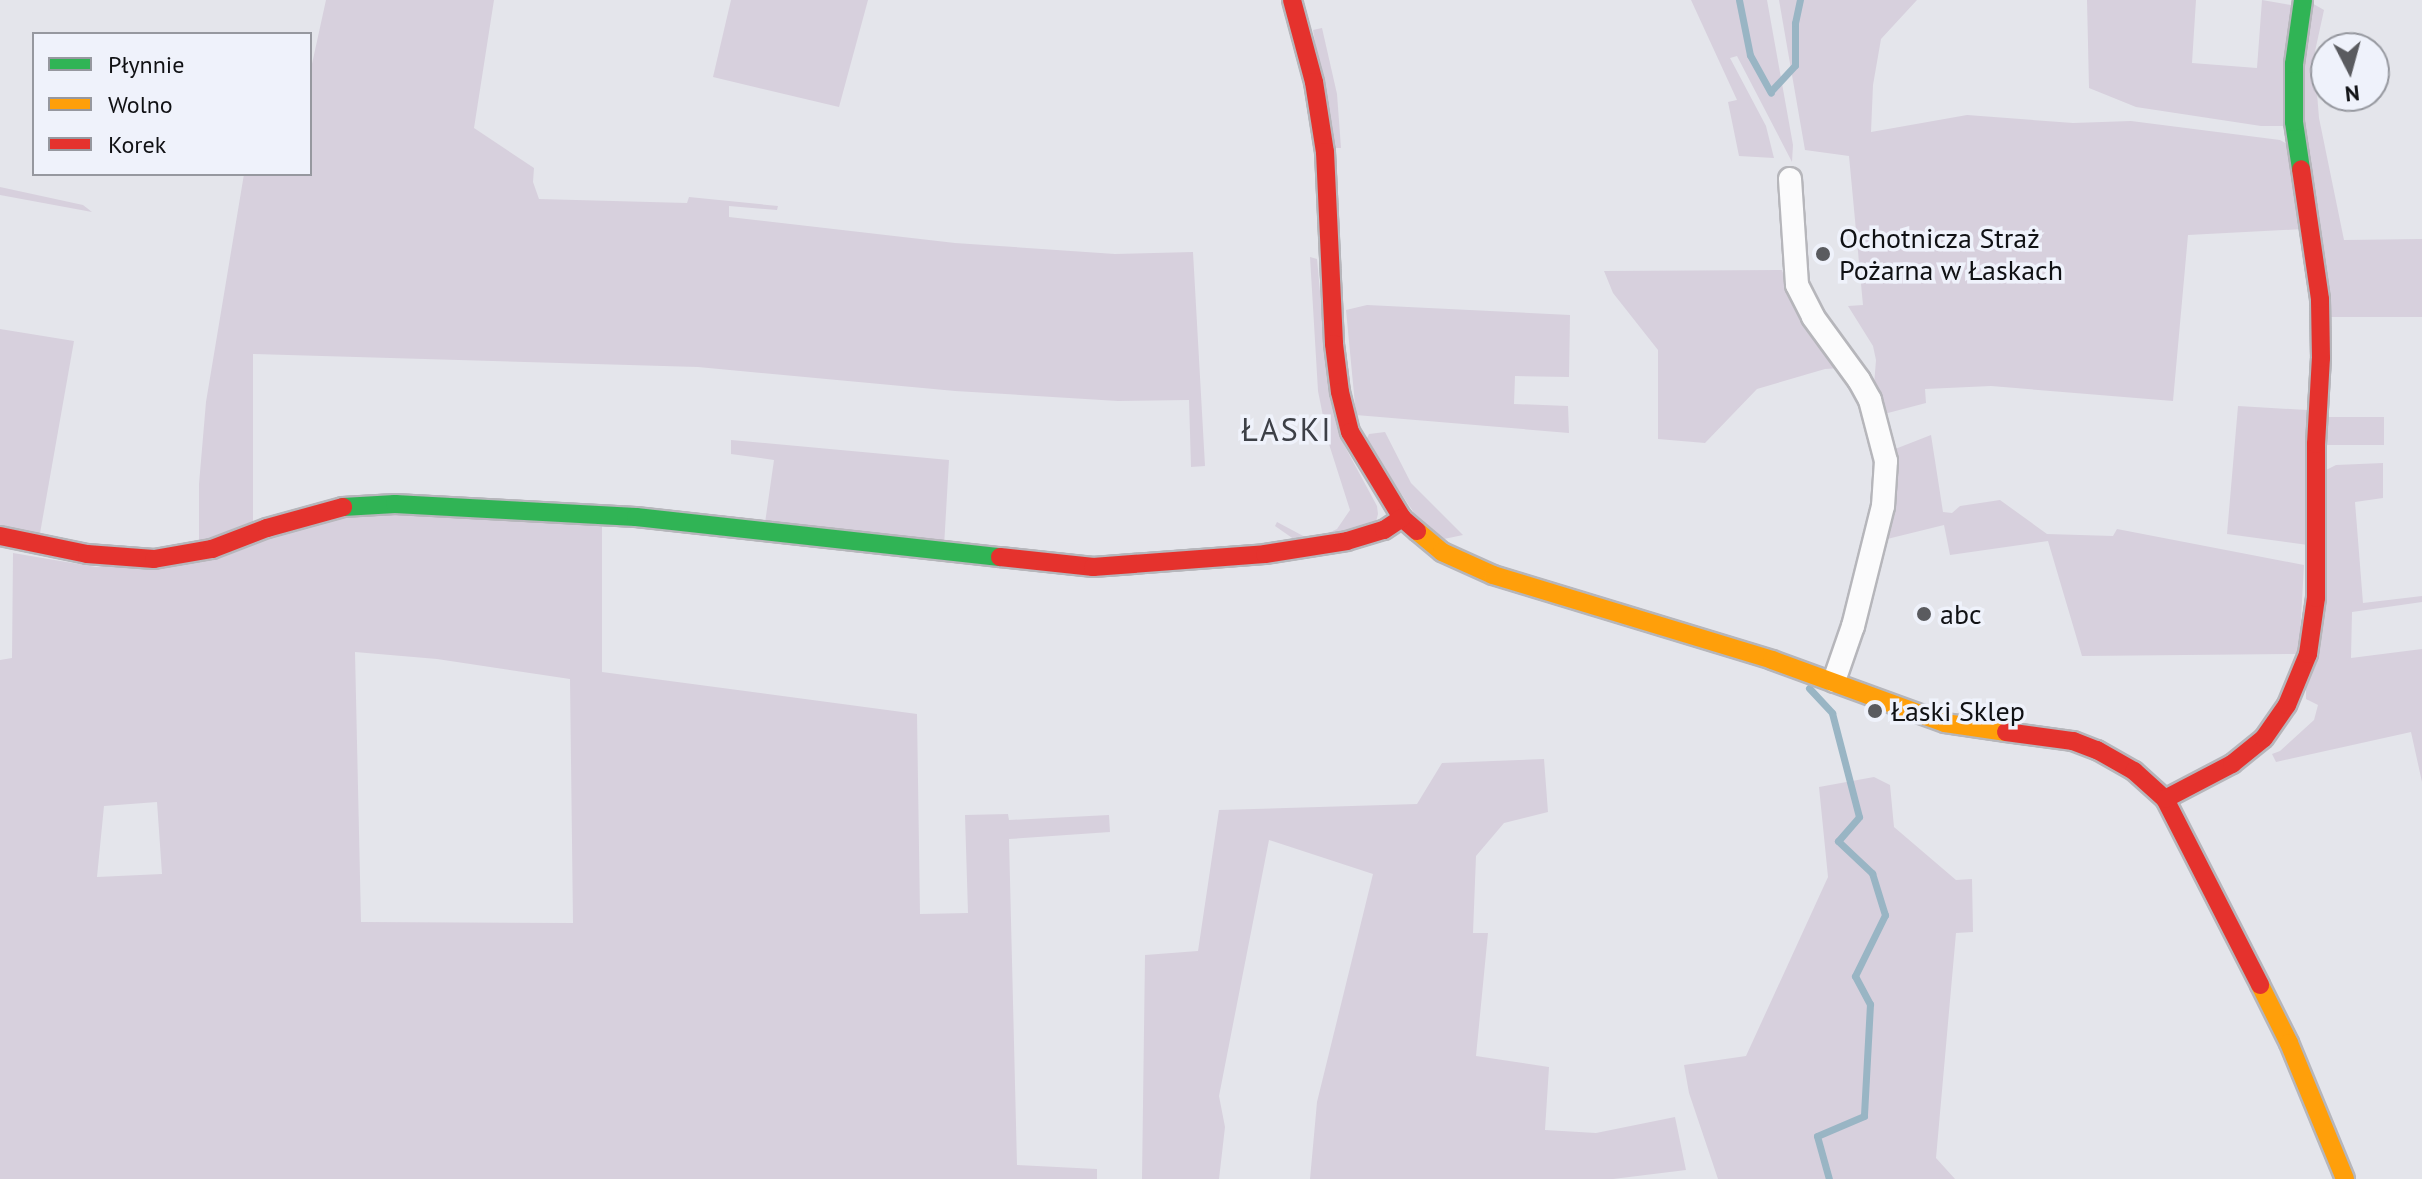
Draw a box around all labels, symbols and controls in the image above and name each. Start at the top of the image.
legend [32,32,312,176]
north arrow [2310,32,2390,112]
text: Płynnie [108,49,185,80]
text: N [2344,79,2361,109]
text: Wolno [108,89,173,120]
text: Korek [108,129,166,160]
place label: Ochotnicza Straż Pożarna w Łaskach [1839,221,2064,287]
marker: Ochotnicza Straż Pożarna w Łaskach [1814,245,1832,263]
district label: ŁASKI [1241,410,1333,448]
place label: abc [1940,597,1982,631]
marker: abc [1915,605,1933,623]
place label: Łaski Sklep [1891,694,2025,728]
marker: Łaski Sklep [1866,702,1884,720]

